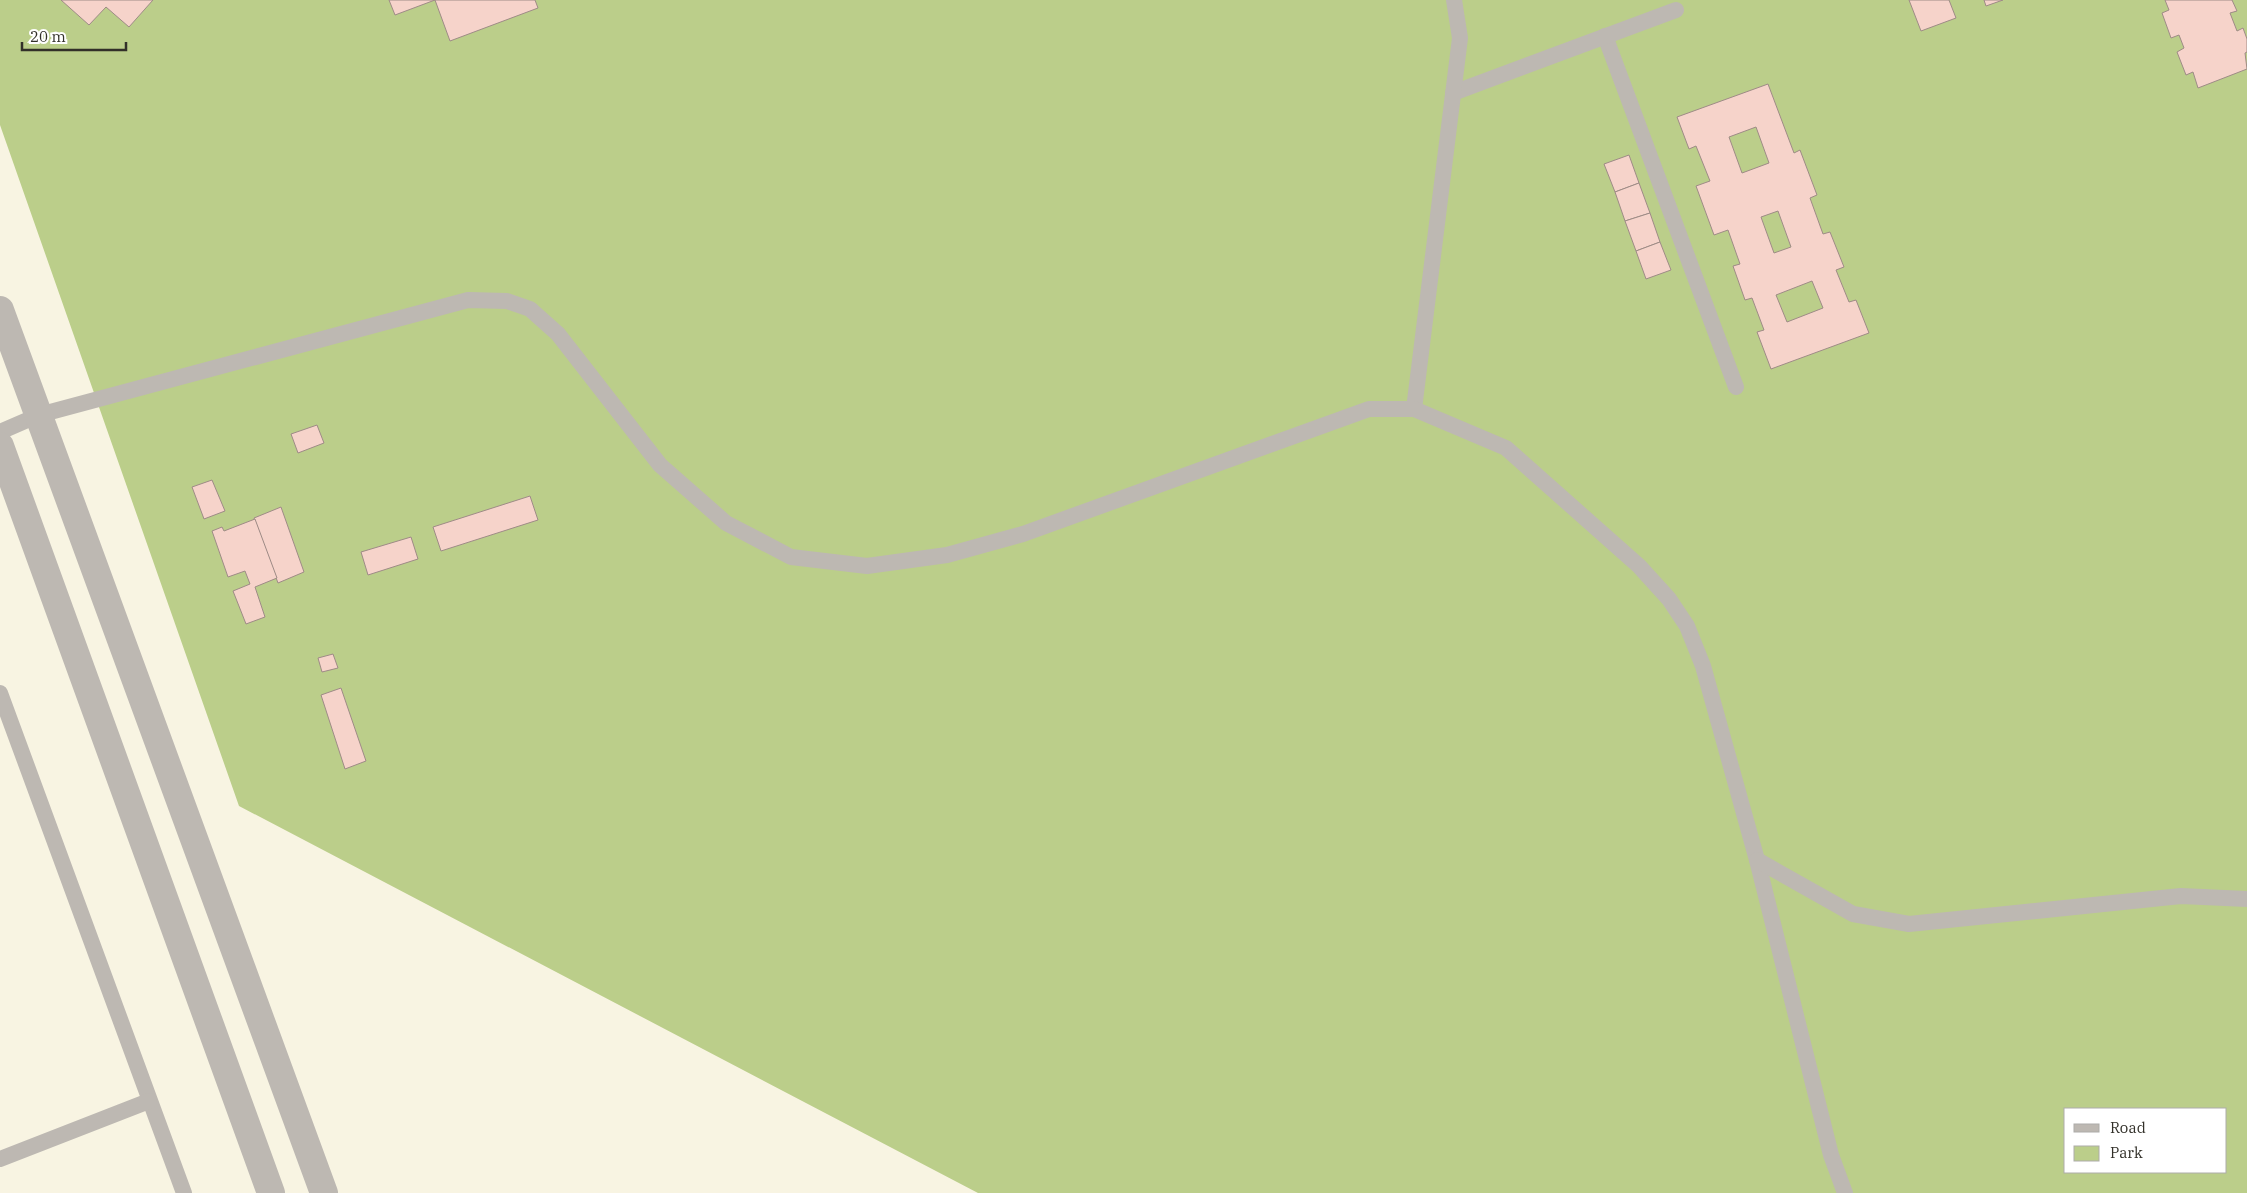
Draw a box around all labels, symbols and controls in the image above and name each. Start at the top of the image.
scale bar [22,20,126,52]
text: 20 m [30,27,66,46]
legend [2064,1108,2227,1173]
text: Road [2110,1118,2146,1137]
text: Park [2110,1143,2143,1162]

